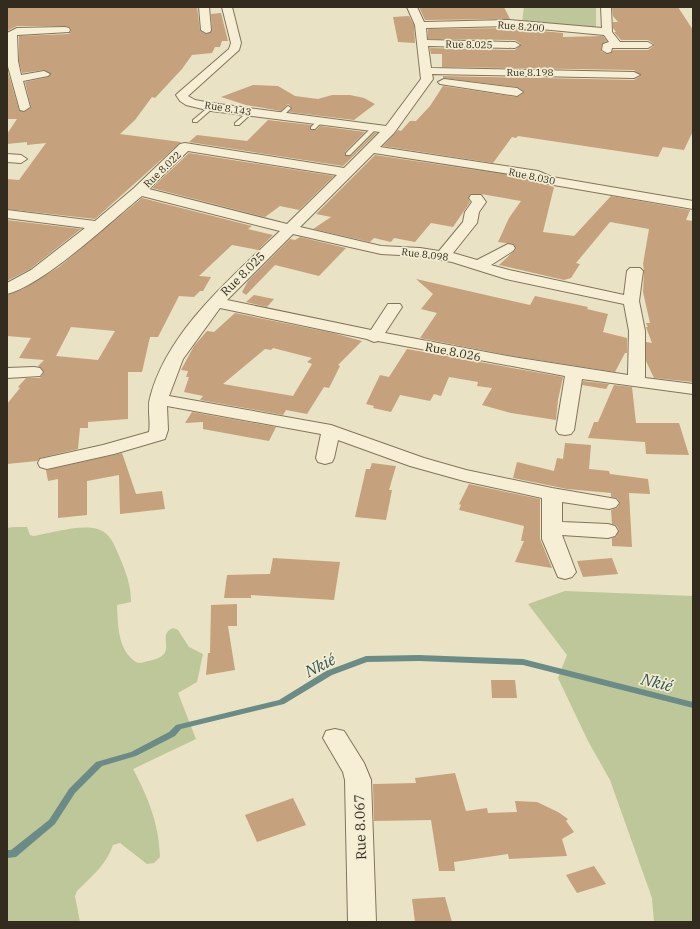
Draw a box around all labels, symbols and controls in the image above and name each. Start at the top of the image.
street label: Rue 8.200 [497,18,545,35]
street label: Rue 8.025 [445,38,493,51]
street label: Rue 8.198 [506,66,554,79]
street label: Rue 8.143 [204,98,252,119]
street label: Rue 8.022 [141,148,184,190]
street label: Rue 8.030 [507,165,556,188]
street label: Rue 8.098 [401,245,449,264]
street label: Rue 8.025 [217,248,268,299]
street label: Rue 8.026 [424,339,482,364]
water label: Nkié [300,648,339,682]
water label: Nkié [638,668,676,696]
street label: Rue 8.067 [350,794,370,860]

